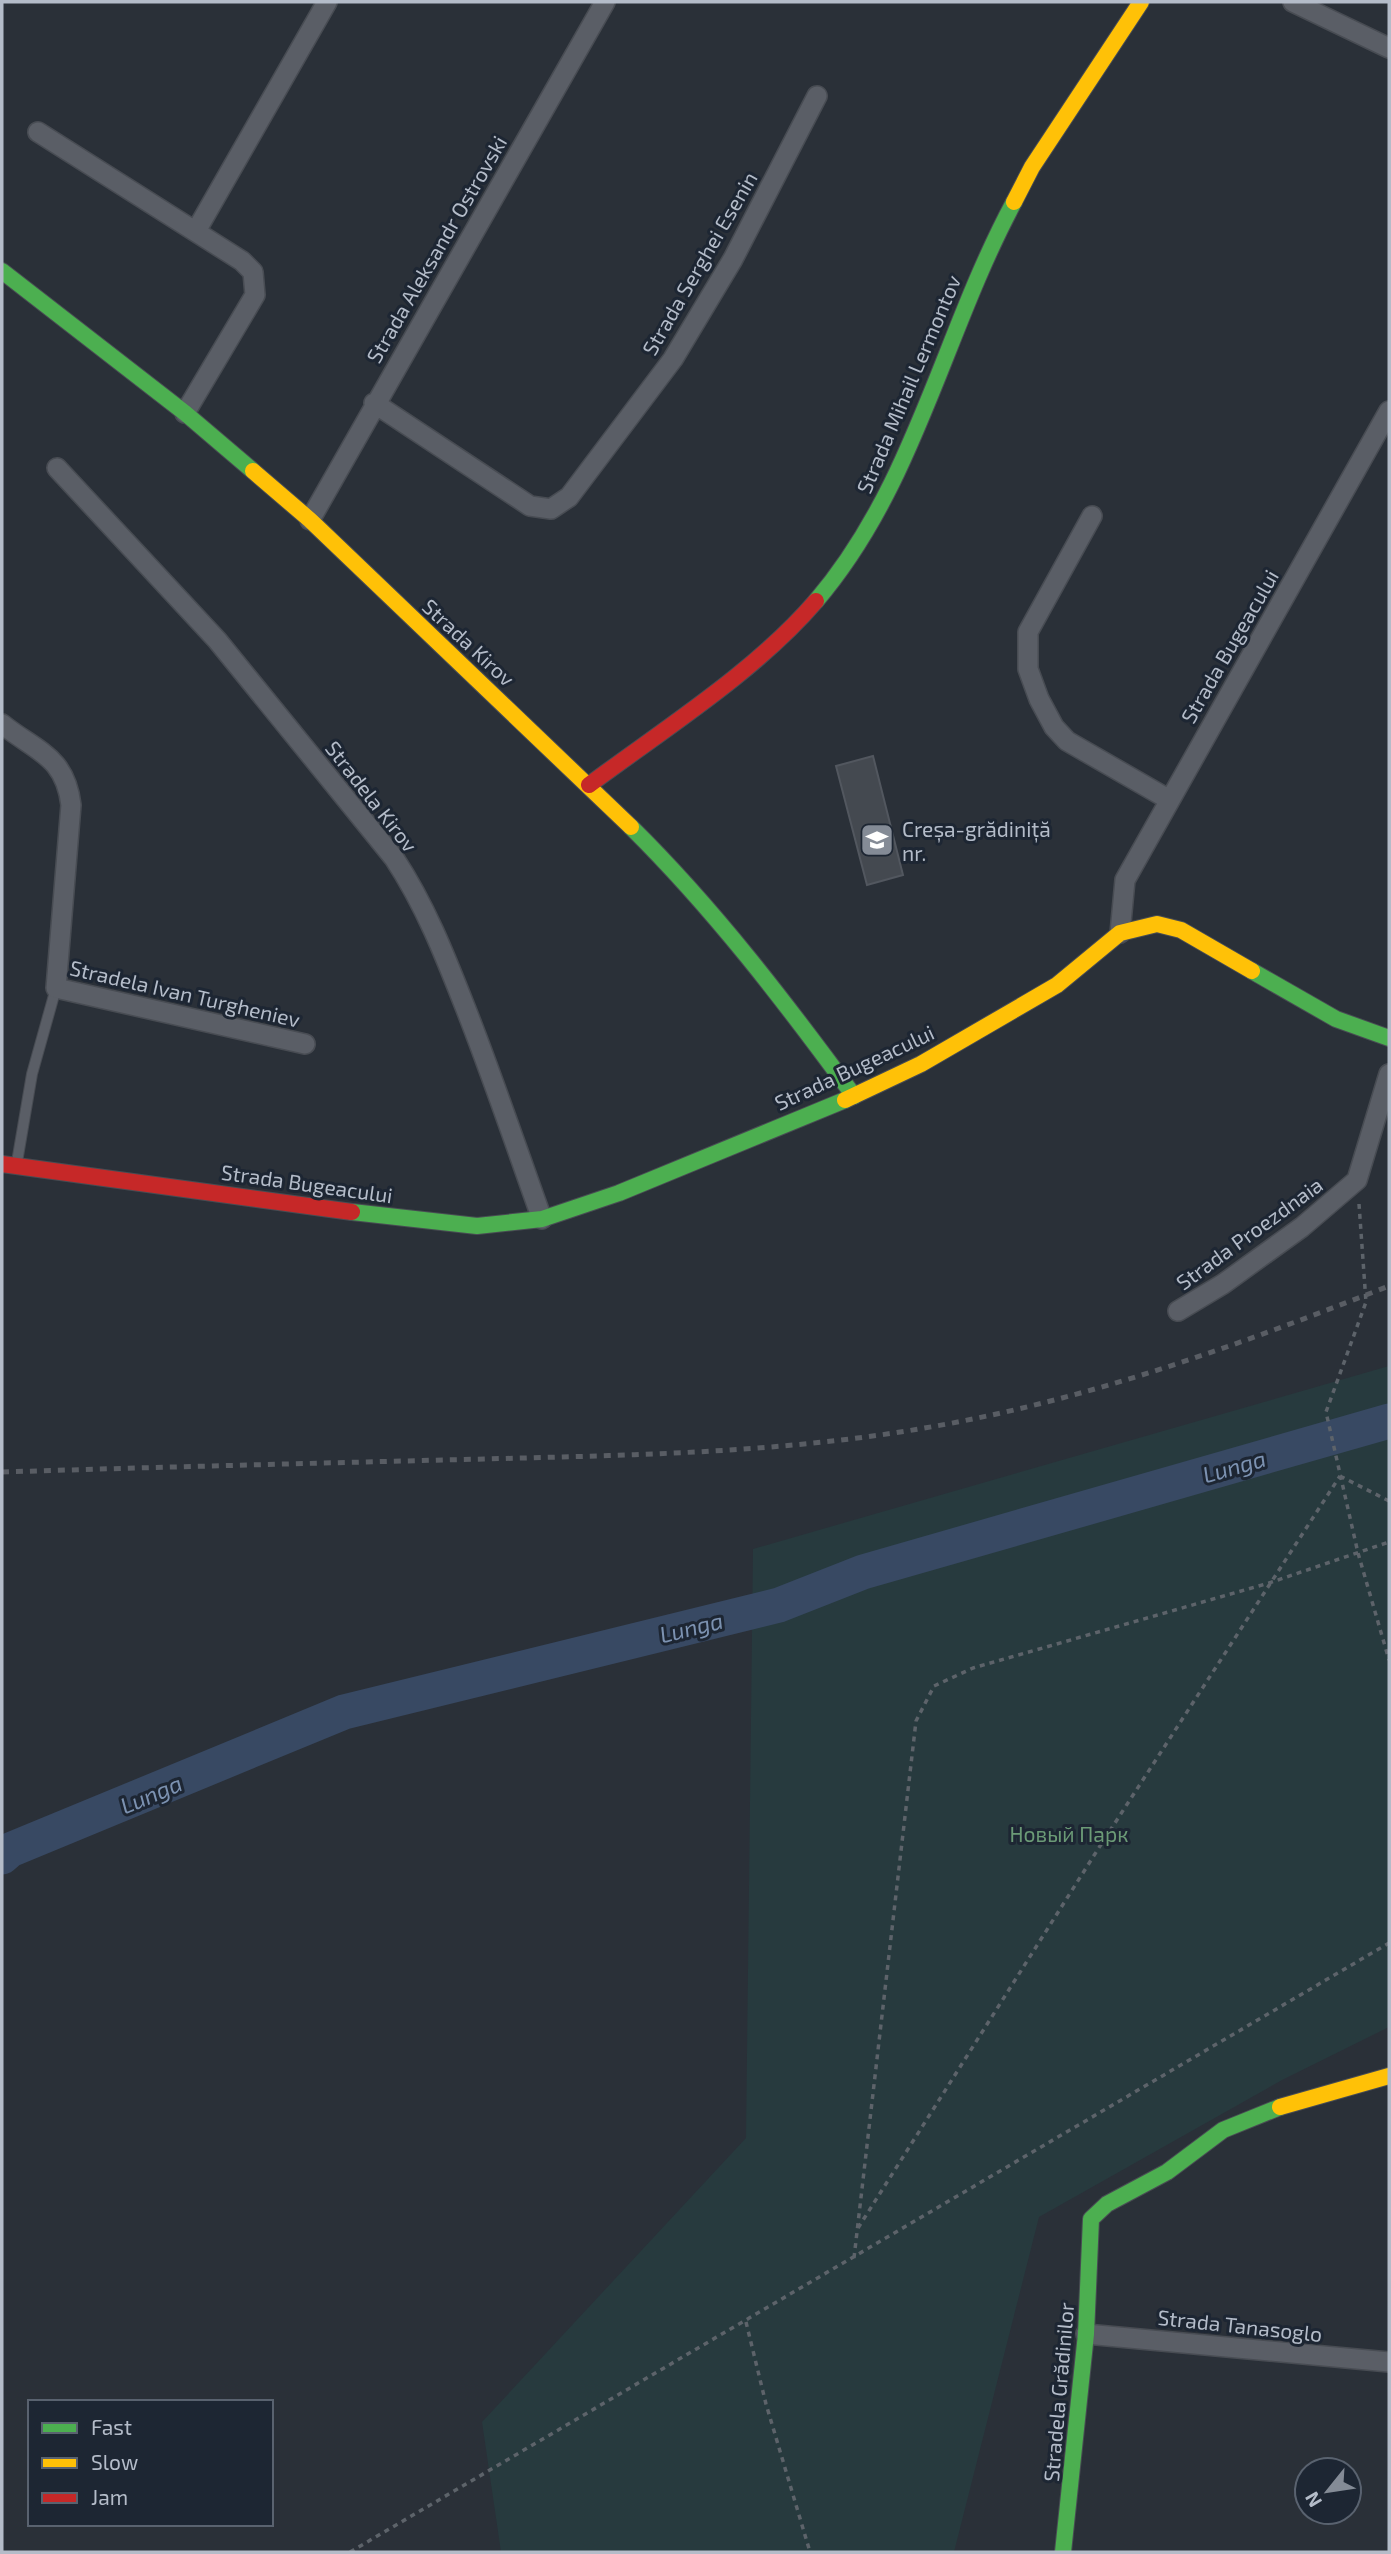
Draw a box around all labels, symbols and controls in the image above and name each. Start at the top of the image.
street label: Strada Aleksandr Ostrovski [361,131,511,367]
street label: Strada Serghei Esenin [636,167,762,359]
street label: Strada Mihail Lermontov [851,271,965,497]
street label: Strada Bugeacului [1175,565,1283,727]
street label: Strada Kirov [418,593,520,691]
street label: Stradela Kirov [321,735,423,857]
place label: Creșa-grădiniță nr. [902,816,1051,865]
school or university icon: Creșa-grădiniță nr. [858,821,896,859]
street label: Stradela Ivan Turgheniev [67,954,303,1032]
street label: Strada Bugeacului [770,1019,938,1115]
street label: Strada Bugeacului [220,1159,394,1207]
street label: Strada Proezdnaia [1171,1172,1327,1294]
water label: Lunga [1199,1444,1269,1488]
water label: Lunga [656,1606,726,1648]
water label: Lunga [116,1769,186,1819]
park label: Новый Парк [1010,1821,1128,1846]
street label: Stradela Grădinilor [1038,2301,1078,2483]
street label: Strada Tanasoglo [1156,2304,1324,2346]
legend [28,2400,273,2526]
text: Fast [91,2414,132,2439]
text: Slow [91,2449,138,2474]
north arrow [1293,2456,1363,2526]
text: Jam [91,2484,128,2509]
text: N [1299,2488,1326,2511]

